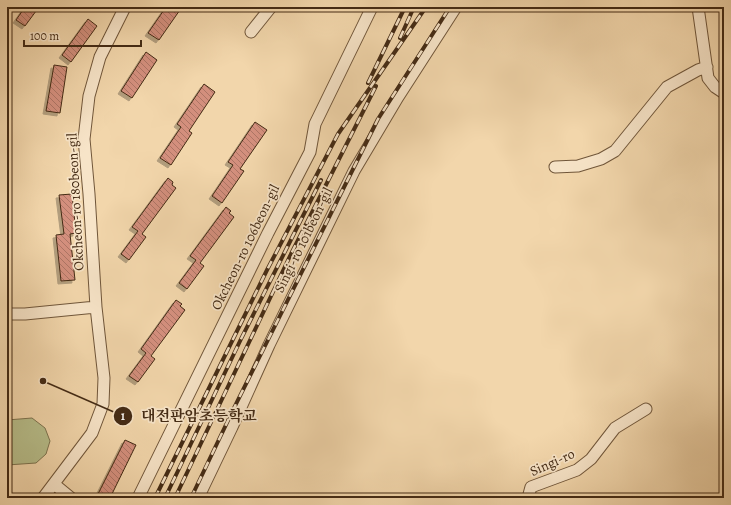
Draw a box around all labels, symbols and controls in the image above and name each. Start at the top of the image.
scale bar [24,22,141,48]
text: 100 m [30,28,59,44]
street label: Okcheon-ro 180beon-gil [62,132,89,271]
street label: Okcheon-ro 106beon-gil [207,181,284,313]
street label: Singi-ro 101beon-gil [270,184,337,296]
callout: 대전판암초등학교 [113,402,265,429]
text: 대전판암초등학교 [141,406,257,426]
text: 1 [121,408,126,424]
street label: Singi-ro [527,444,578,481]

